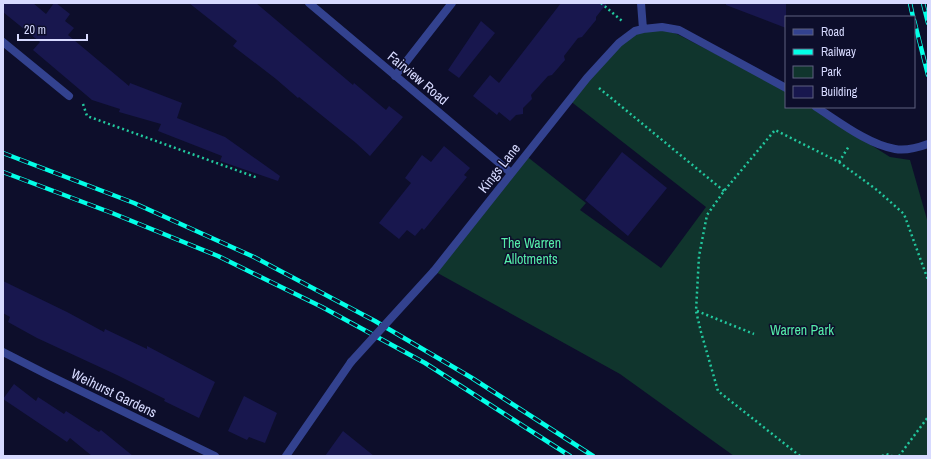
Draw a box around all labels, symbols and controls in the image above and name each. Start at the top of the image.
scale bar [18,16,87,42]
legend [785,16,915,108]
text: 20 m [24,22,46,38]
text: Road [821,24,845,40]
text: Railway [821,44,856,60]
street label: Fairview Road [384,47,452,109]
text: Park [821,64,841,80]
text: Building [821,84,858,100]
street label: Kings Lane [474,140,524,196]
park label: The Warren Allotments [501,234,561,268]
park label: Warren Park [770,321,834,339]
street label: Weihurst Gardens [68,365,160,422]

